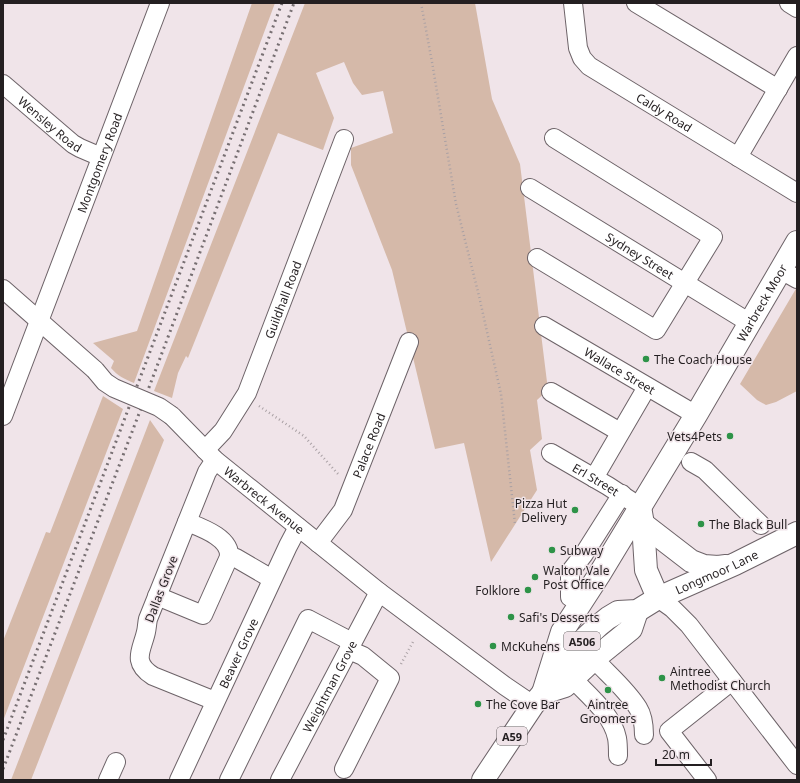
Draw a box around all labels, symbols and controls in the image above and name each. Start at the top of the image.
street label: Caldy Road [633,88,696,136]
street label: Wensley Road [15,92,85,156]
street label: Montgomery Road [73,110,126,215]
street label: Sydney Street [603,228,678,283]
street label: Guildhall Road [260,258,305,341]
street label: Warbreck Moor [732,261,791,345]
street label: Wallace Street [581,343,659,398]
place label: The Coach House [654,351,752,368]
marker: The Coach House [641,354,651,364]
street label: Palace Road [348,410,389,480]
place label: Vets4Pets [667,428,722,445]
marker: Vets4Pets [725,431,735,441]
street label: Erl Street [569,459,623,500]
street label: Warbreck Avenue [221,462,309,538]
place label: Pizza Hut Delivery [515,495,568,526]
marker: Pizza Hut Delivery [570,505,580,515]
place label: The Black Bull [709,516,787,533]
marker: The Black Bull [696,519,706,529]
place label: Subway [560,542,604,559]
marker: Subway [547,545,557,555]
street label: Longmoor Lane [672,545,761,598]
street label: Dallas Grove [140,553,182,625]
place label: Walton Vale Post Office [543,562,610,593]
marker: Walton Vale Post Office [530,572,540,582]
place label: Folklore [475,582,520,599]
marker: Folklore [523,585,533,595]
place label: Safi's Desserts [519,609,600,626]
marker: Safi's Desserts [506,612,516,622]
street label: Beaver Grove [214,615,262,691]
road number: A506 [564,632,600,650]
street label: Weightman Grove [298,637,361,735]
place label: McKuhens [501,638,560,655]
marker: McKuhens [488,641,498,651]
place label: Aintree Methodist Church [670,663,771,694]
marker: Aintree Methodist Church [657,673,667,683]
marker: Aintree Groomers [603,685,613,695]
place label: The Cove Bar [486,696,560,713]
place label: Aintree Groomers [580,696,637,727]
marker: The Cove Bar [473,699,483,709]
road number: A59 [497,727,527,745]
scale bar [656,741,711,767]
text: 20 m [662,746,690,763]

